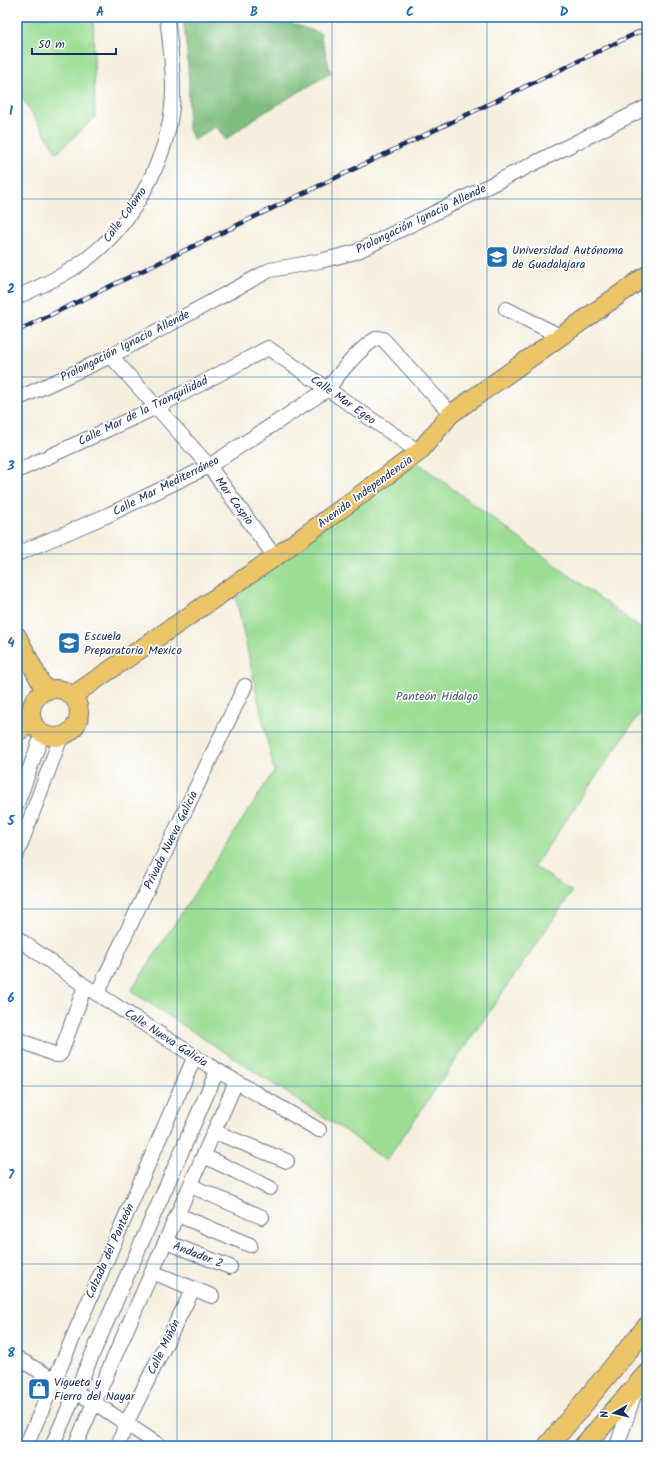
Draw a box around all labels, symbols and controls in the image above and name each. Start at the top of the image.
text: A [96,2,104,23]
text: B [250,2,258,23]
text: C [406,2,414,23]
text: D [560,2,569,23]
scale bar [32,30,116,56]
text: 50 m [38,35,65,54]
text: 1 [9,101,13,122]
street label: Prolongación Ignacio Allende [353,179,490,259]
street label: Calle Colomo [98,183,152,247]
place label: Universidad Autónoma de Guadalajara [512,241,624,274]
school or university icon: Universidad Autónoma de Guadalajara [484,244,510,270]
text: 2 [7,279,15,300]
street label: Prolongación Ignacio Allende [57,305,194,387]
street label: Calle Mar Egeo [306,370,380,430]
street label: Calle Mar de la Tranquilidad [75,371,212,451]
street label: Calle Mar Mediterráneo [109,451,223,521]
street label: Avenida Independencia [313,451,417,533]
text: 3 [6,456,15,477]
street label: Mar Caspio [210,473,258,529]
place label: Escuela Preparatoria Mexico [84,627,182,660]
school or university icon: Escuela Preparatoria Mexico [56,630,82,656]
text: 4 [7,633,15,654]
park label: Panteón Hidalgo [396,687,478,706]
street label: Privada Nueva Galicia [139,787,203,893]
text: 5 [7,811,16,832]
text: 6 [7,988,15,1009]
street label: Calle Nueva Galicia [120,1004,212,1072]
text: 7 [8,1165,15,1186]
street label: Calzada del Panteón [80,1200,140,1302]
street label: Andador 2 [170,1237,226,1273]
street label: Calle Miñón [142,1316,186,1378]
text: 8 [7,1343,15,1364]
place label: Vigueta y Fierro del Nayar [54,1373,136,1406]
shop icon: Vigueta y Fierro del Nayar [26,1376,52,1402]
north arrow [594,1393,634,1433]
text: N [596,1410,614,1419]

